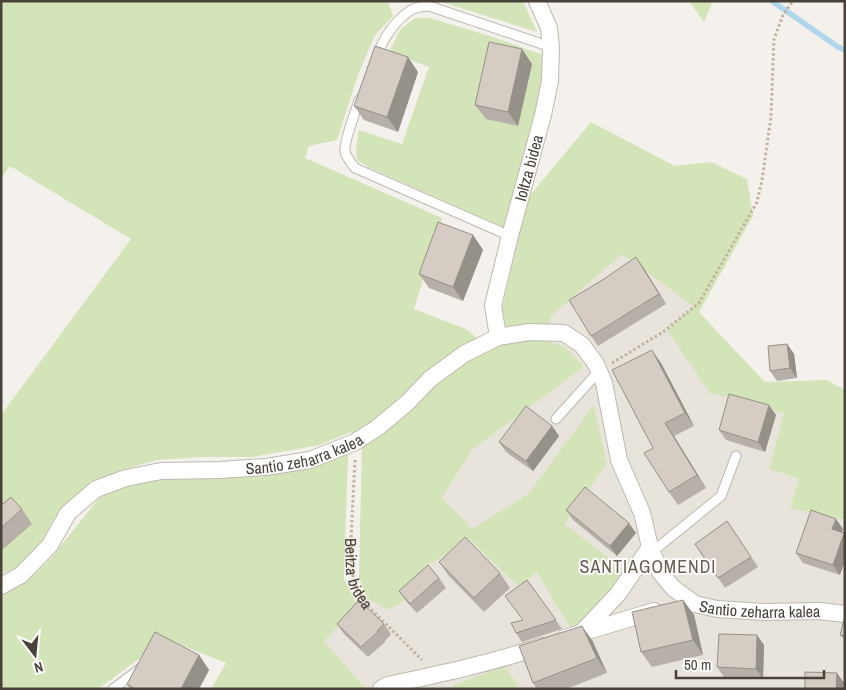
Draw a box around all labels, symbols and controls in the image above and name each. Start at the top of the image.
street label: Ioltza bidea [509,132,548,204]
street label: Santio zeharra kalea [245,428,368,479]
street label: Beitza bidea [340,538,379,614]
district label: SANTIAGOMENDI [580,554,716,579]
street label: Santio zeharra kalea [697,594,821,623]
north arrow [10,630,60,680]
scale bar [676,648,824,680]
text: 50 m [684,654,711,675]
text: N [32,658,45,677]

